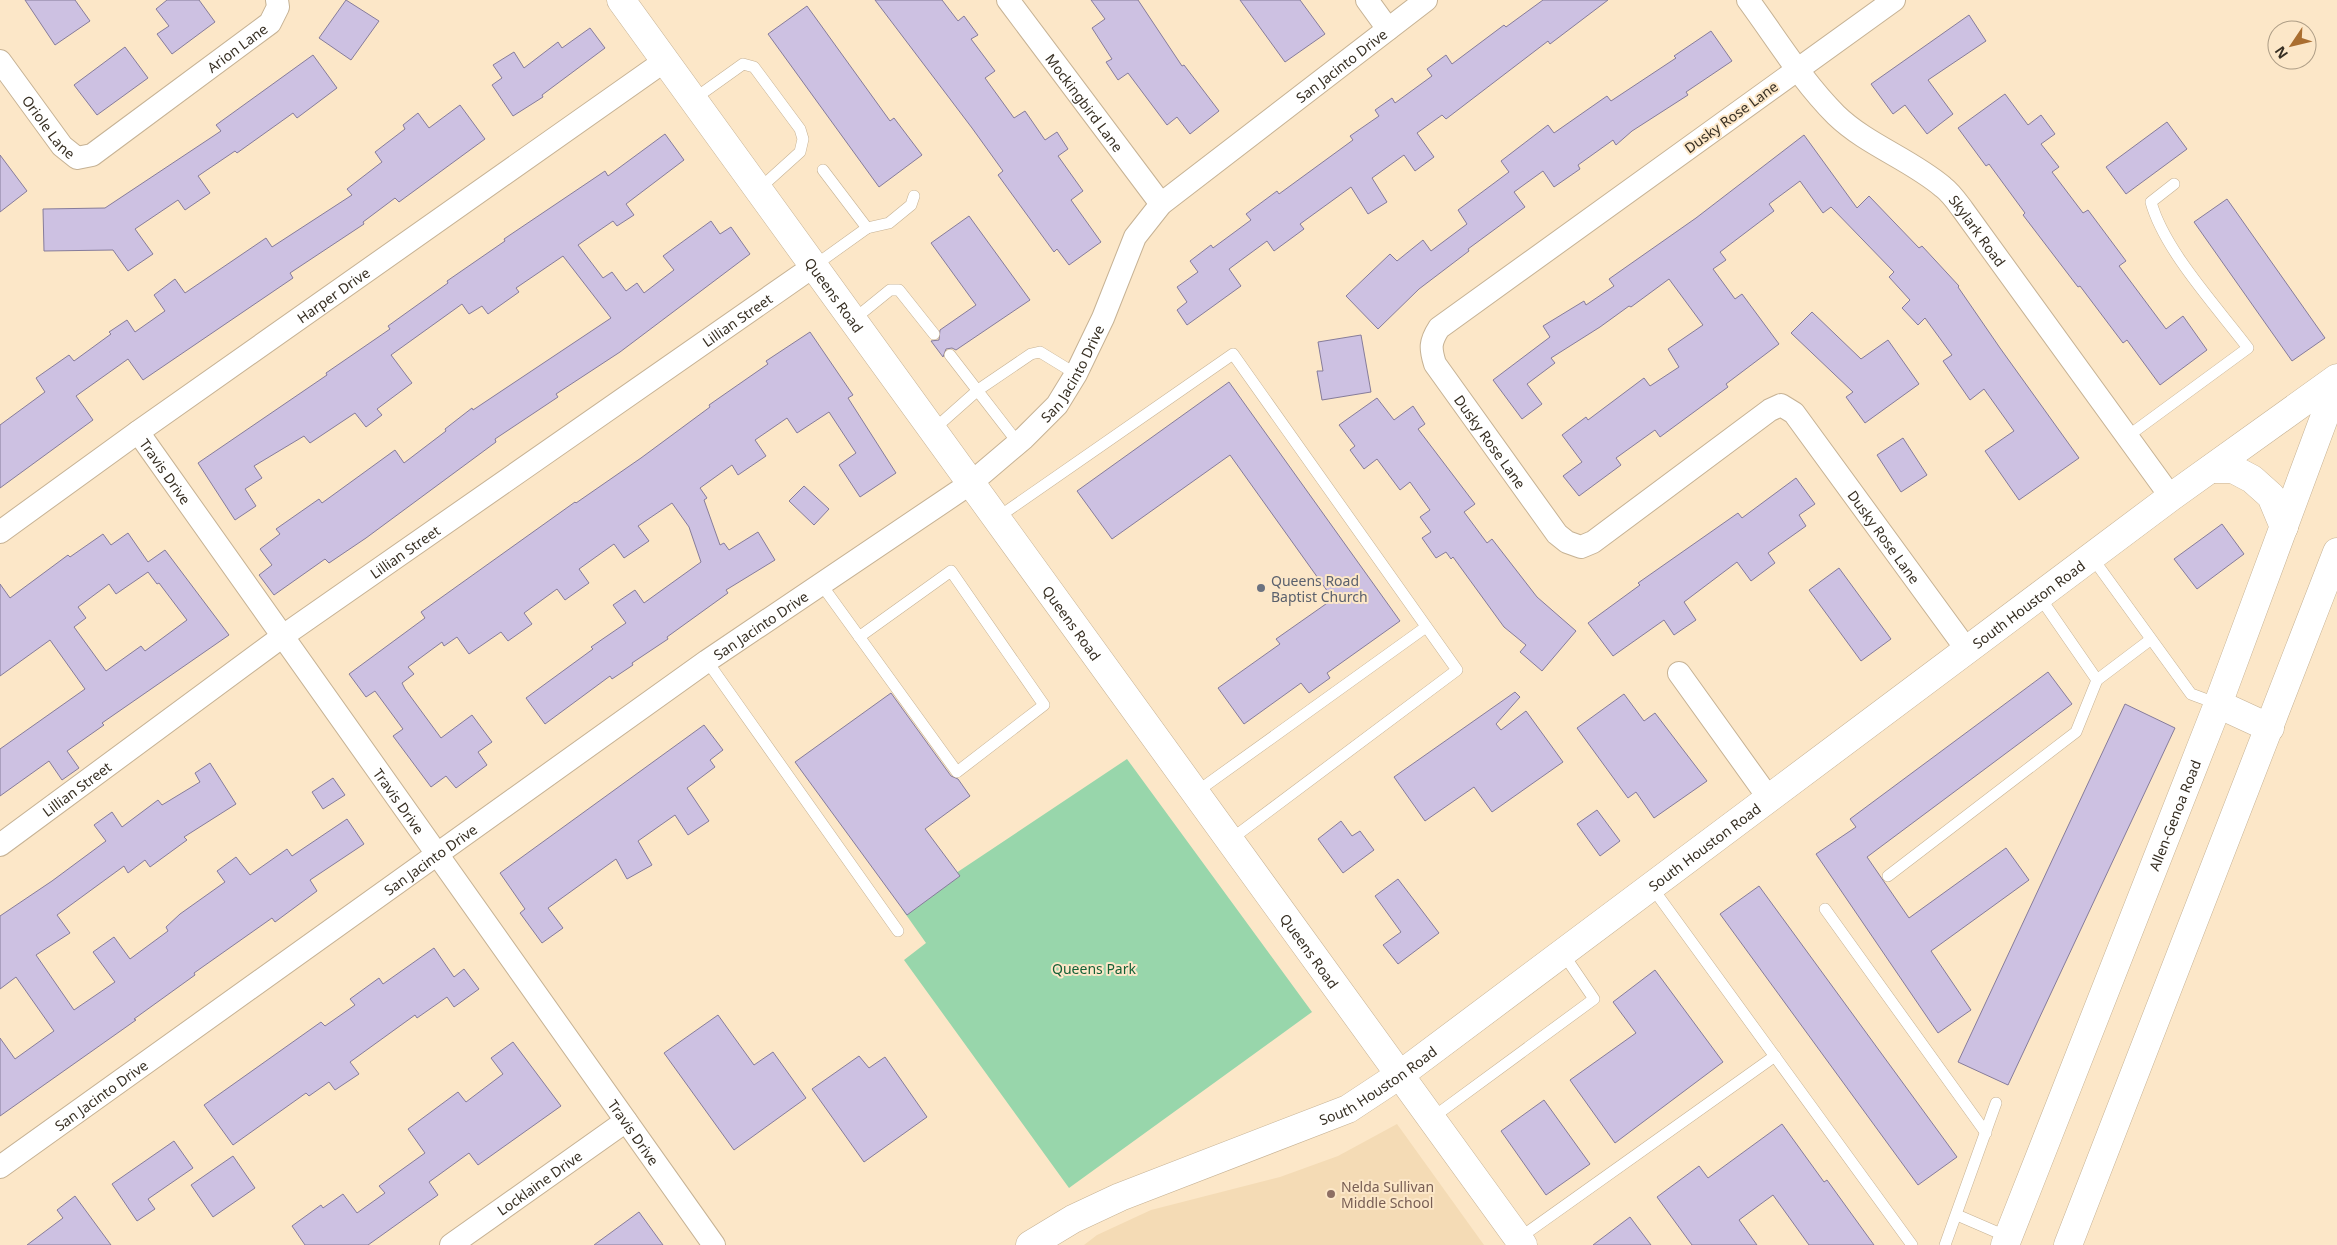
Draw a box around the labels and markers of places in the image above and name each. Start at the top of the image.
place label: Queens Road Baptist Church [1271,571,1368,606]
marker: Queens Road Baptist Church [1255,582,1267,594]
place label: Nelda Sullivan Middle School [1341,1177,1434,1212]
marker: Nelda Sullivan Middle School [1325,1188,1337,1200]

